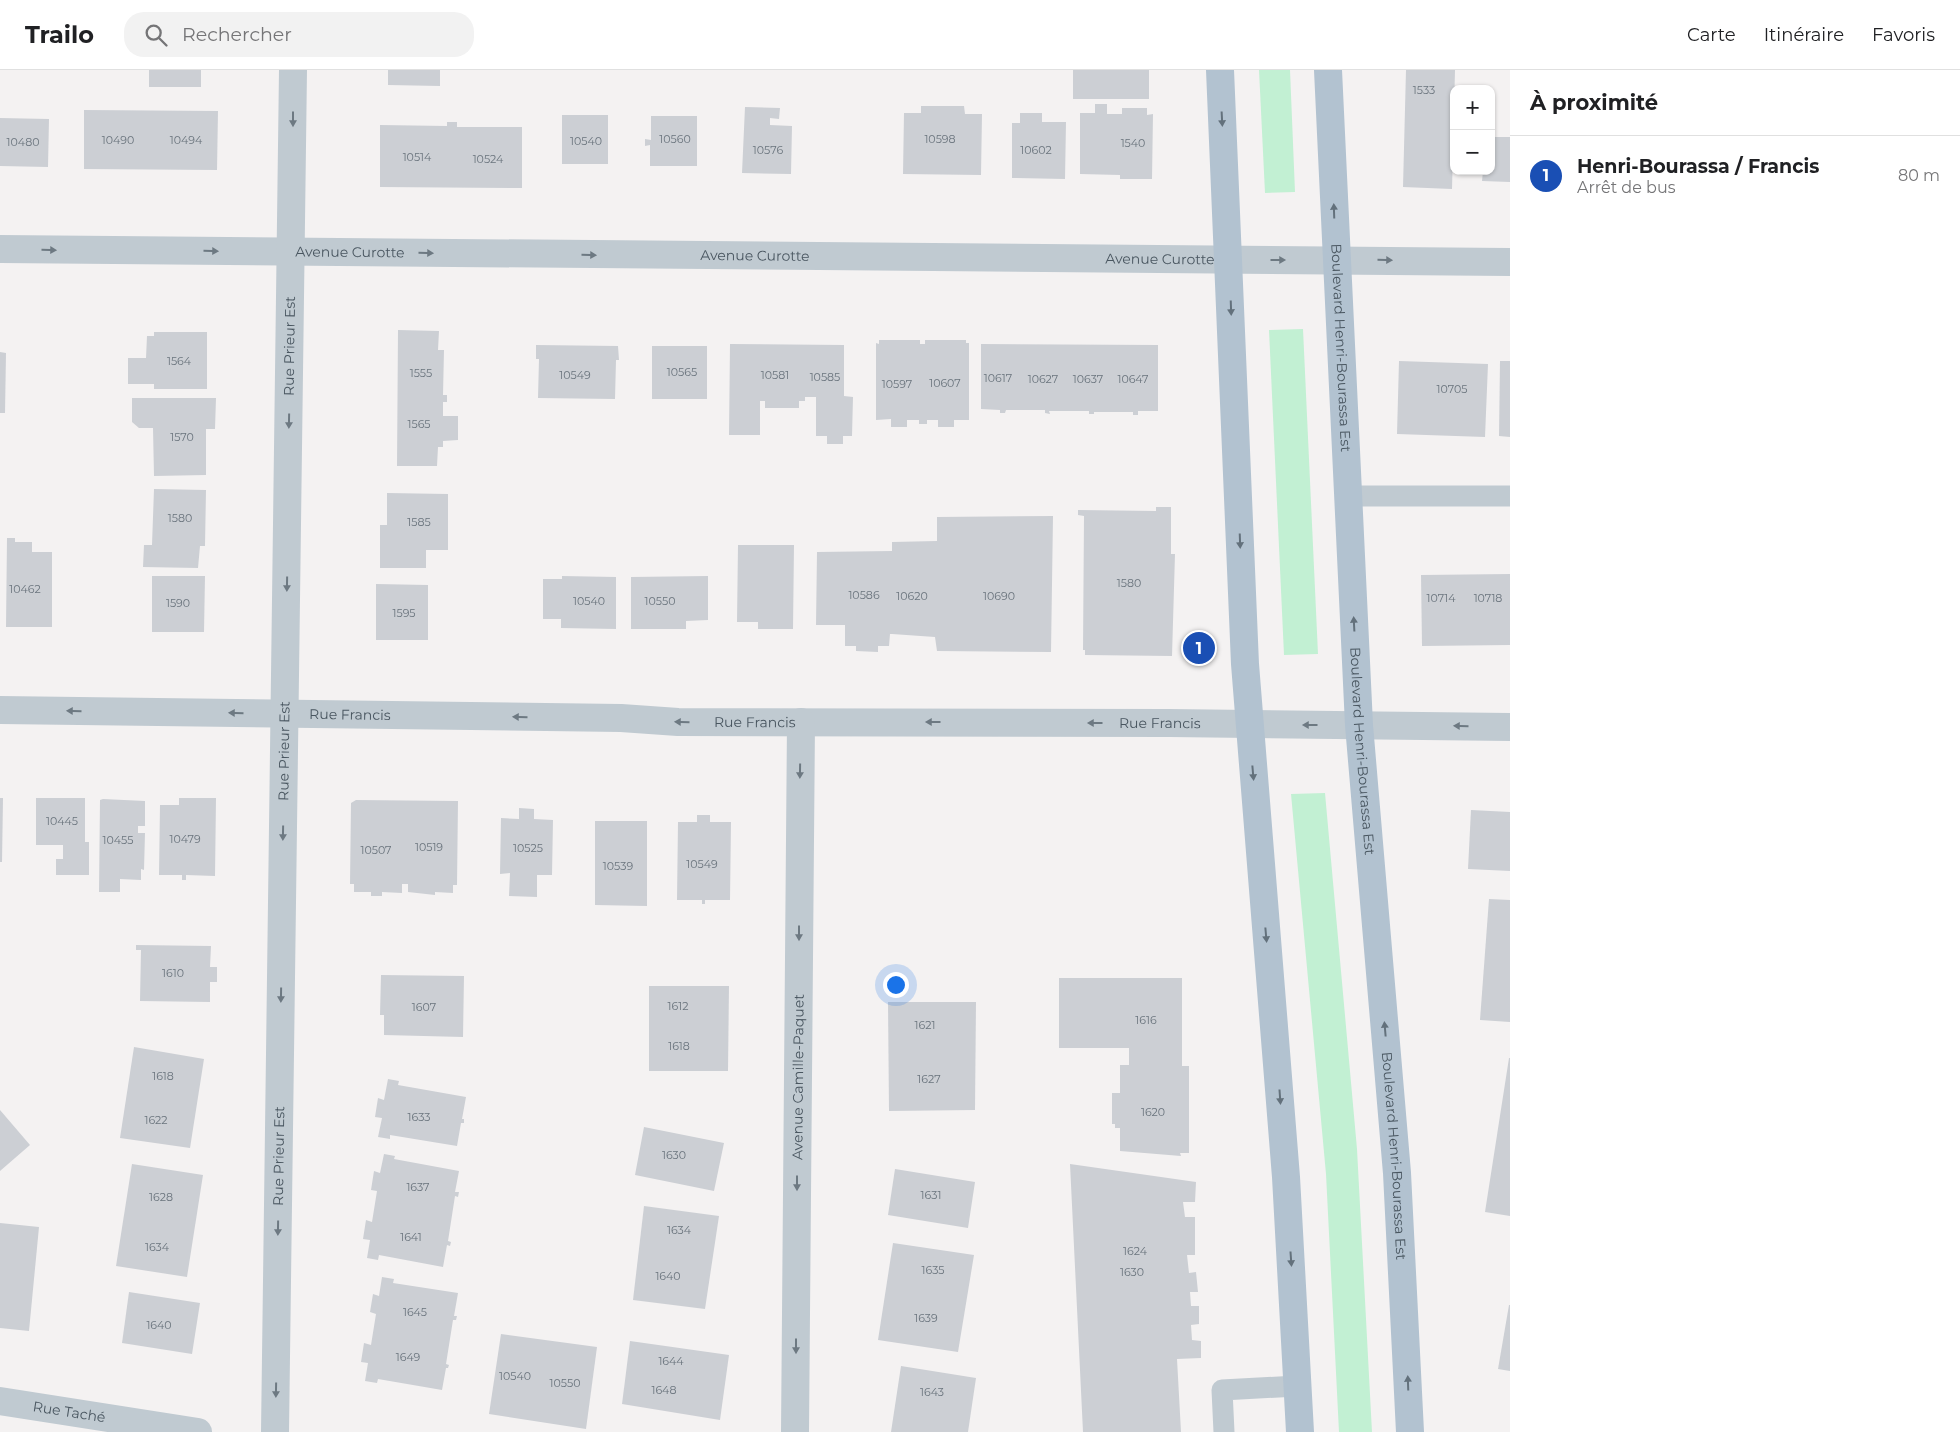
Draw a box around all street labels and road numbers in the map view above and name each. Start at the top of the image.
street label: Avenue Curotte [295,243,405,261]
street label: Boulevard Henri-Bourassa Est [1327,243,1355,453]
street label: Avenue Curotte [700,246,810,265]
street label: Avenue Curotte [1105,250,1215,268]
street label: Rue Prieur Est [280,296,299,396]
street label: Boulevard Henri-Bourassa Est [1346,647,1379,856]
street label: Rue Prieur Est [274,701,294,801]
street label: Rue Francis [309,705,391,724]
street label: Rue Francis [714,713,796,731]
street label: Rue Francis [1119,714,1201,732]
street label: Avenue Camille-Paquet [788,994,808,1160]
street label: Boulevard Henri-Bourassa Est [1378,1051,1410,1261]
street label: Rue Prieur Est [269,1106,288,1206]
street label: Rue Taché [32,1397,107,1426]

